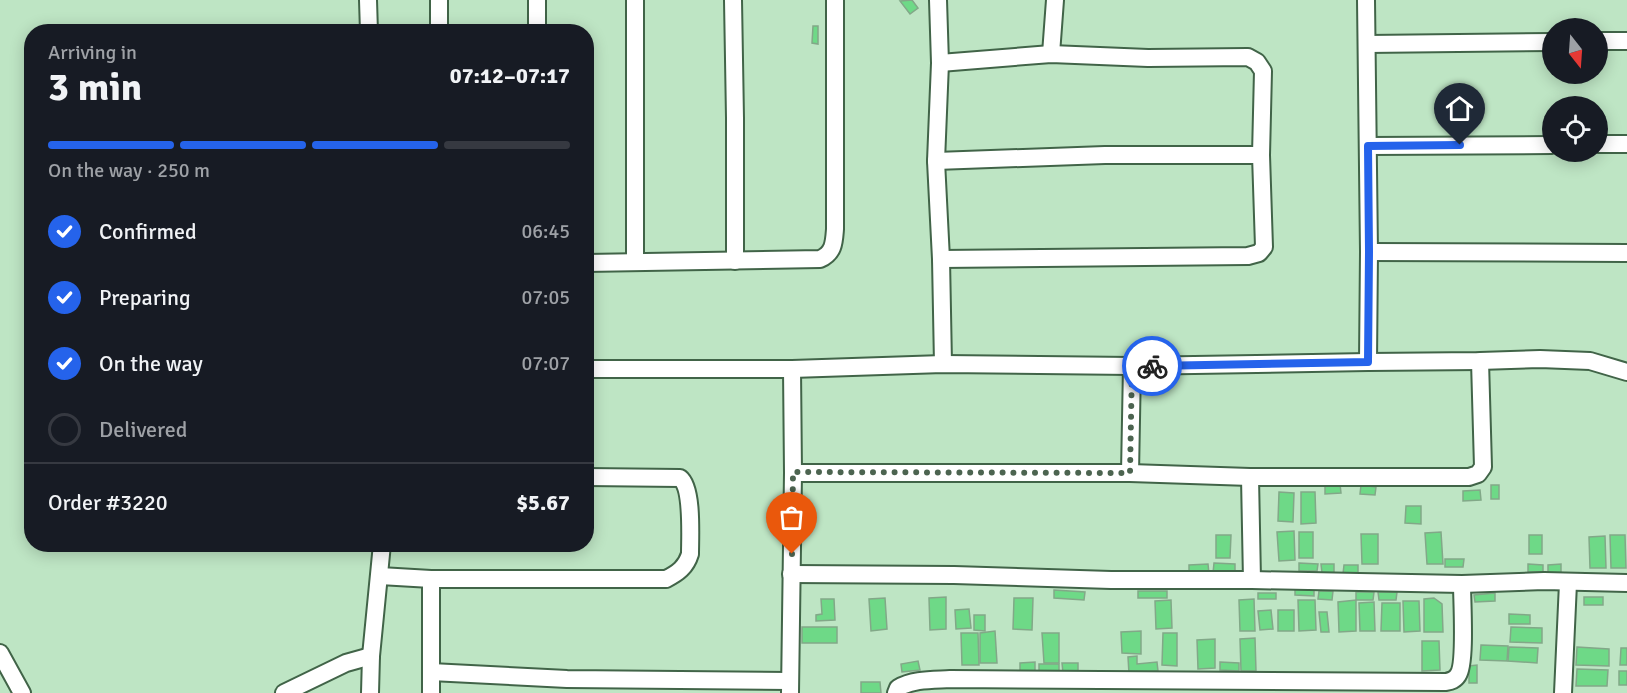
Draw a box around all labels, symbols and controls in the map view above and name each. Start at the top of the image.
north arrow [1542,18,1608,84]
map controls [1542,18,1608,162]
text: Arriving in [48,40,137,65]
text: 07:12–07:17 [450,62,570,89]
text: 3 min [48,63,142,111]
pin [1434,83,1485,145]
icon: home [1443,92,1476,125]
button: locate [1542,96,1608,162]
text: On the way · 250 m [48,158,210,183]
icon: check [48,215,81,248]
text: Confirmed [99,218,197,245]
text: 06:45 [521,219,570,244]
icon: check [48,281,81,314]
text: Preparing [99,284,191,311]
text: 07:05 [521,285,570,310]
courier [1122,336,1182,396]
icon: check [48,347,81,380]
text: On the way [99,350,203,377]
icon: bike [1136,350,1169,383]
text: 07:07 [521,351,570,376]
text: Delivered [99,416,187,443]
text: Order #3220 [48,489,168,516]
text: $5.67 [516,489,570,516]
pin [766,492,817,554]
icon: bag [775,501,808,534]

